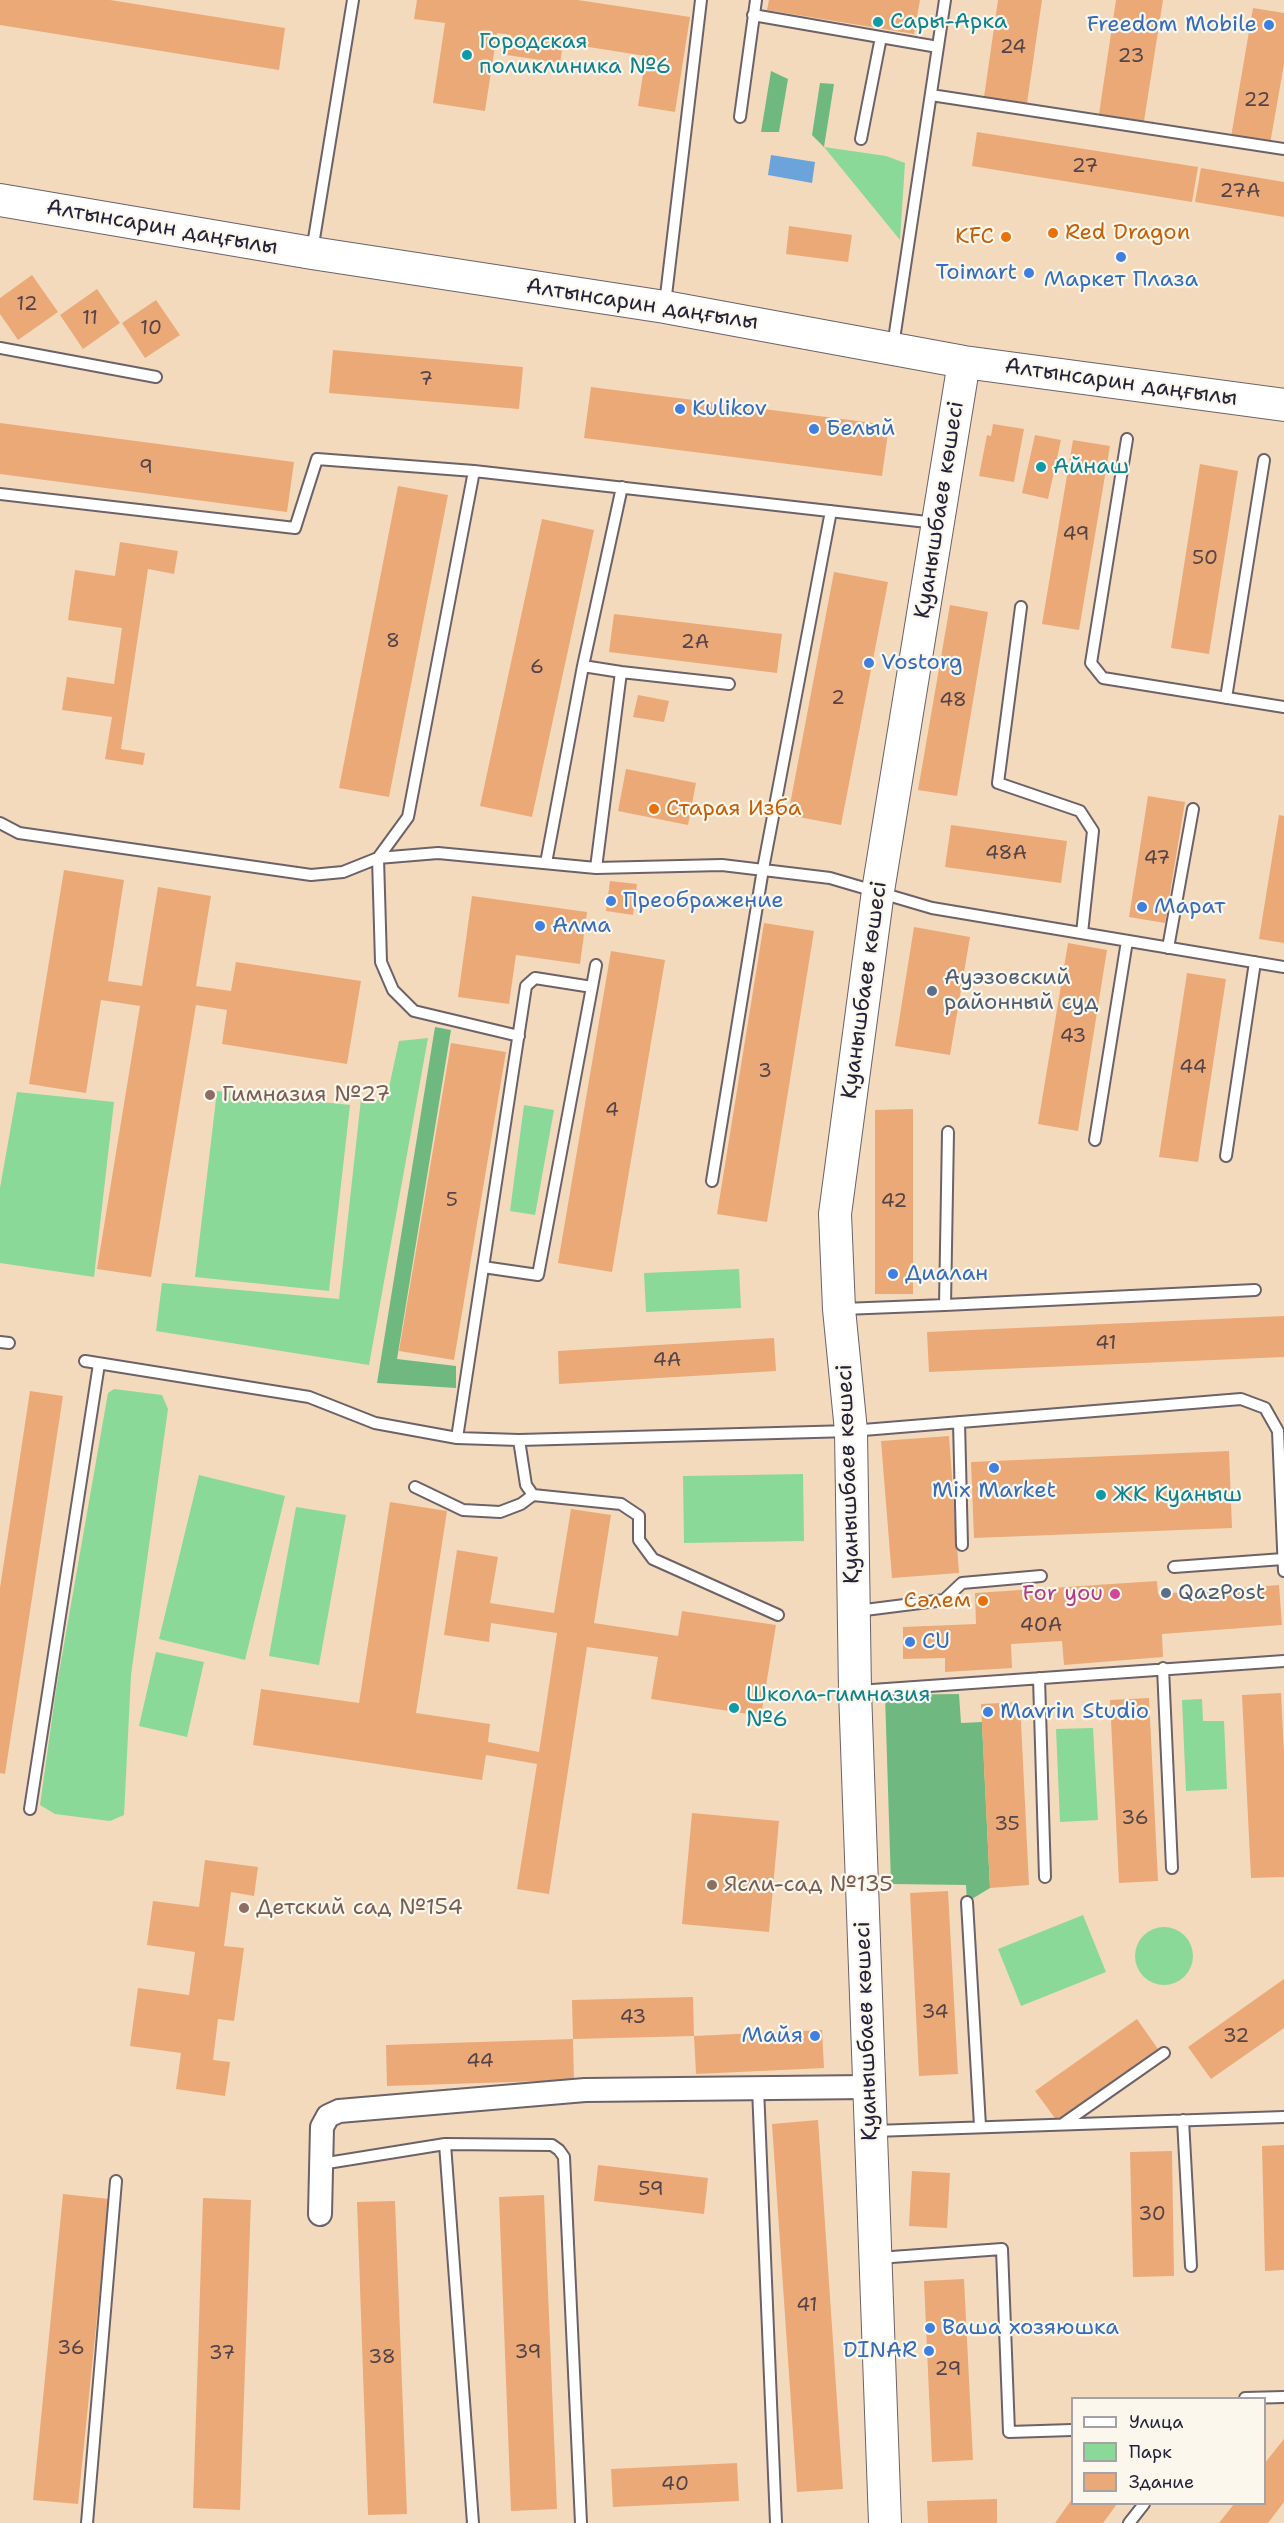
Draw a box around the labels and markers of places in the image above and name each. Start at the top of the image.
place label: Сары-Арка [890,9,1007,35]
place label: Freedom Mobile [1087,12,1257,38]
marker: Сары-Арка [871,15,885,29]
marker: Freedom Mobile [1262,18,1276,32]
place label: Городская поликлиника №6 [479,29,671,80]
marker: Городская поликлиника №6 [460,48,474,62]
place label: Red Dragon [1065,220,1190,246]
place label: KFC [955,224,994,250]
marker: Red Dragon [1046,226,1060,240]
marker: KFC [999,230,1013,244]
marker: Маркет Плаза [1114,250,1128,264]
place label: Toimart [935,260,1017,286]
marker: Toimart [1022,266,1036,280]
place label: Маркет Плаза [1044,267,1198,293]
place label: Kulikov [692,396,767,422]
marker: Kulikov [673,402,687,416]
place label: Белый [826,416,895,442]
marker: Белый [807,422,821,436]
place label: Айнаш [1053,454,1129,480]
marker: Айнаш [1034,460,1048,474]
place label: Vostorg [881,650,963,676]
marker: Vostorg [862,656,876,670]
place label: Старая Изба [666,796,802,822]
marker: Старая Изба [647,802,661,816]
place label: Преображение [623,888,784,914]
marker: Преображение [604,894,618,908]
place label: Марат [1154,894,1225,920]
marker: Марат [1135,900,1149,914]
place label: Алма [552,913,611,939]
marker: Алма [533,919,547,933]
place label: Ауэзовский районный суд [944,965,1098,1016]
marker: Ауэзовский районный суд [925,984,939,998]
place label: Гимназия №27 [222,1082,390,1108]
marker: Гимназия №27 [203,1088,217,1102]
place label: Диалан [905,1261,988,1287]
marker: Диалан [886,1267,900,1281]
marker: Mix Market [987,1461,1001,1475]
place label: Mix Market [932,1478,1056,1504]
place label: ЖК Куаныш [1113,1482,1242,1508]
marker: ЖК Куаныш [1094,1488,1108,1502]
place label: QazPost [1178,1580,1265,1606]
place label: For you [1022,1581,1103,1607]
marker: QazPost [1159,1586,1173,1600]
marker: For you [1108,1587,1122,1601]
place label: Cәлем [903,1588,971,1614]
marker: Cәлем [976,1594,990,1608]
place label: CU [922,1629,950,1655]
marker: CU [903,1635,917,1649]
place label: Школа-гимназия №6 [746,1682,931,1734]
place label: Mavrin Studio [1000,1699,1149,1725]
marker: Школа-гимназия №6 [727,1701,741,1715]
marker: Mavrin Studio [981,1705,995,1719]
place label: Ясли-сад №135 [724,1872,893,1898]
marker: Ясли-сад №135 [705,1878,719,1892]
place label: Детский сад №154 [256,1895,463,1921]
marker: Детский сад №154 [237,1901,251,1915]
place label: Майя [741,2023,803,2049]
marker: Майя [808,2029,822,2043]
place label: Ваша хозяюшка [942,2315,1119,2341]
marker: Ваша хозяюшка [923,2321,937,2335]
place label: DINAR [843,2338,917,2364]
marker: DINAR [922,2344,936,2358]

